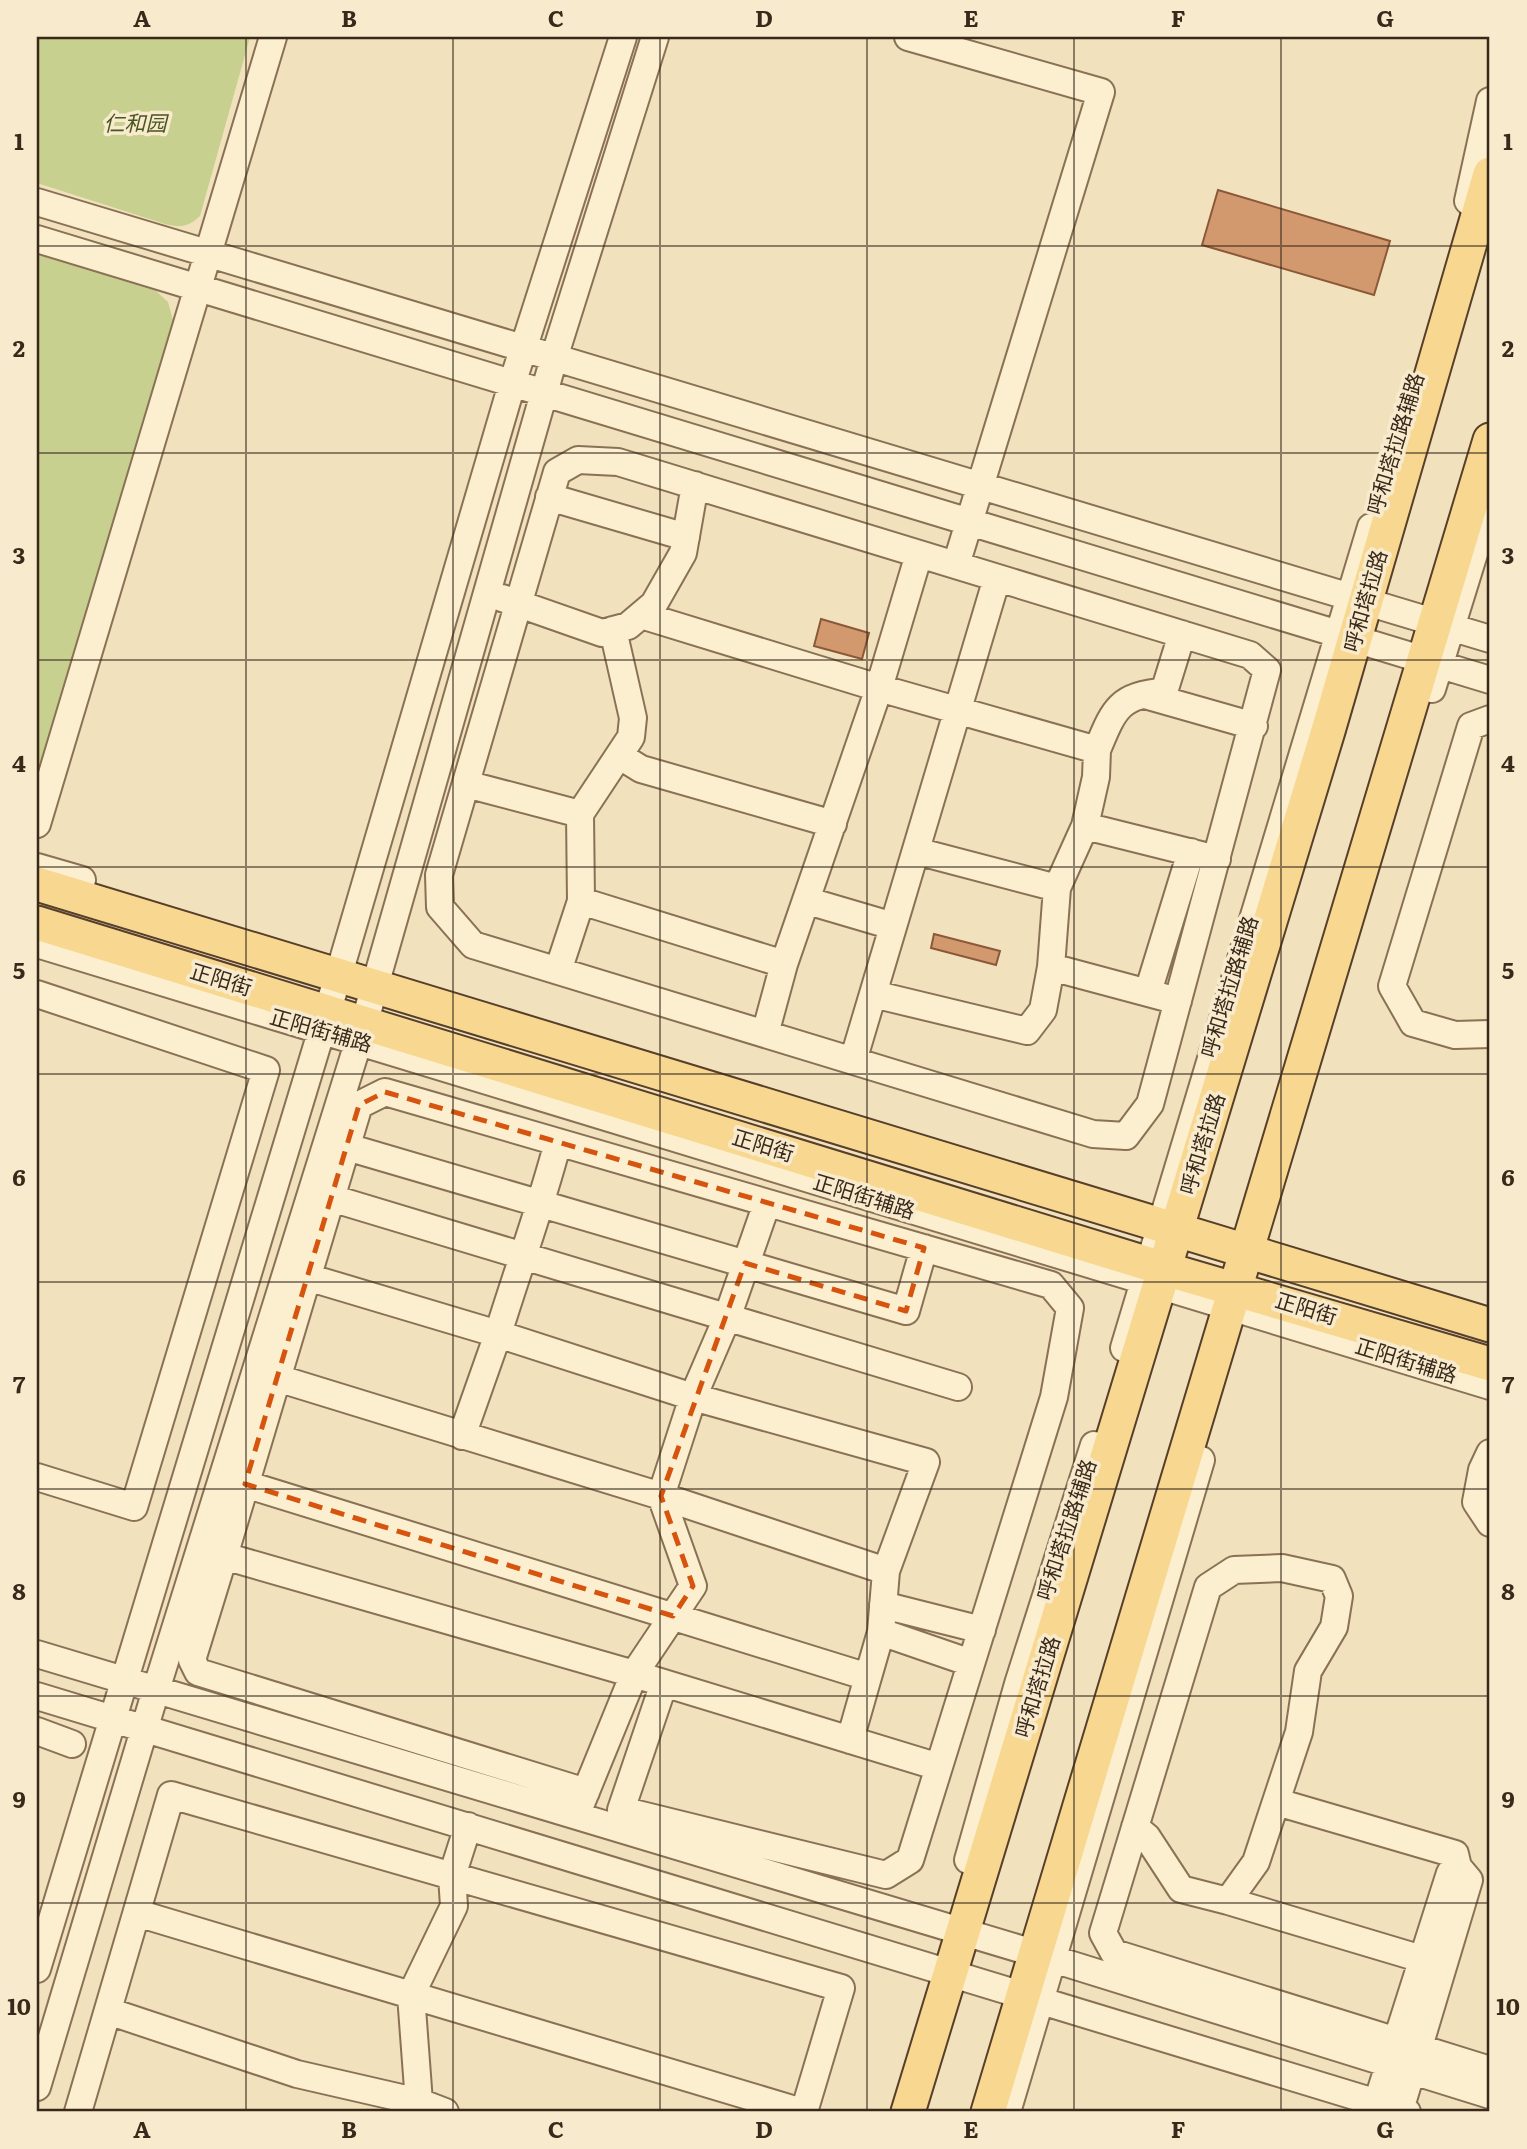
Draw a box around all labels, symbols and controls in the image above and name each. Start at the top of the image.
text: A [133,0,151,34]
text: B [341,0,357,34]
text: C [548,0,564,34]
text: D [755,0,773,34]
text: E [963,0,979,34]
text: F [1171,0,1186,34]
text: G [1376,0,1394,34]
park label: 仁和园 [104,106,169,137]
text: 1 [14,123,24,157]
text: 1 [1503,123,1513,157]
text: 2 [13,330,25,364]
text: 2 [1502,330,1514,364]
street label: 呼和塔拉路辅路 [1357,368,1430,518]
text: 3 [13,537,25,571]
text: 3 [1502,537,1514,571]
street label: 呼和塔拉路 [1334,546,1393,655]
text: 4 [12,745,26,779]
text: 4 [1501,745,1515,779]
street label: 呼和塔拉路辅路 [1191,911,1264,1061]
text: 5 [13,952,25,986]
text: 5 [1502,952,1514,986]
street label: 正阳街 [187,954,256,1002]
street label: 正阳街辅路 [267,999,376,1058]
street label: 呼和塔拉路 [1170,1089,1231,1198]
street label: 正阳街 [729,1120,798,1168]
text: 6 [12,1159,26,1193]
text: 6 [1501,1159,1515,1193]
street label: 正阳街辅路 [810,1164,919,1225]
street label: 正阳街 [1272,1283,1341,1331]
street label: 正阳街辅路 [1352,1328,1461,1389]
text: 7 [13,1366,26,1400]
text: 7 [1502,1366,1515,1400]
street label: 呼和塔拉路辅路 [1027,1455,1102,1604]
text: 8 [12,1573,26,1607]
text: 8 [1501,1573,1515,1607]
street label: 呼和塔拉路 [1005,1632,1066,1741]
text: 9 [12,1781,26,1815]
text: 9 [1501,1781,1515,1815]
text: 10 [7,1988,31,2022]
text: 10 [1496,1988,1520,2022]
text: A [133,2111,151,2145]
text: B [341,2111,357,2145]
text: C [548,2111,564,2145]
text: D [755,2111,773,2145]
text: E [963,2111,979,2145]
text: F [1171,2111,1186,2145]
text: G [1376,2111,1394,2145]

